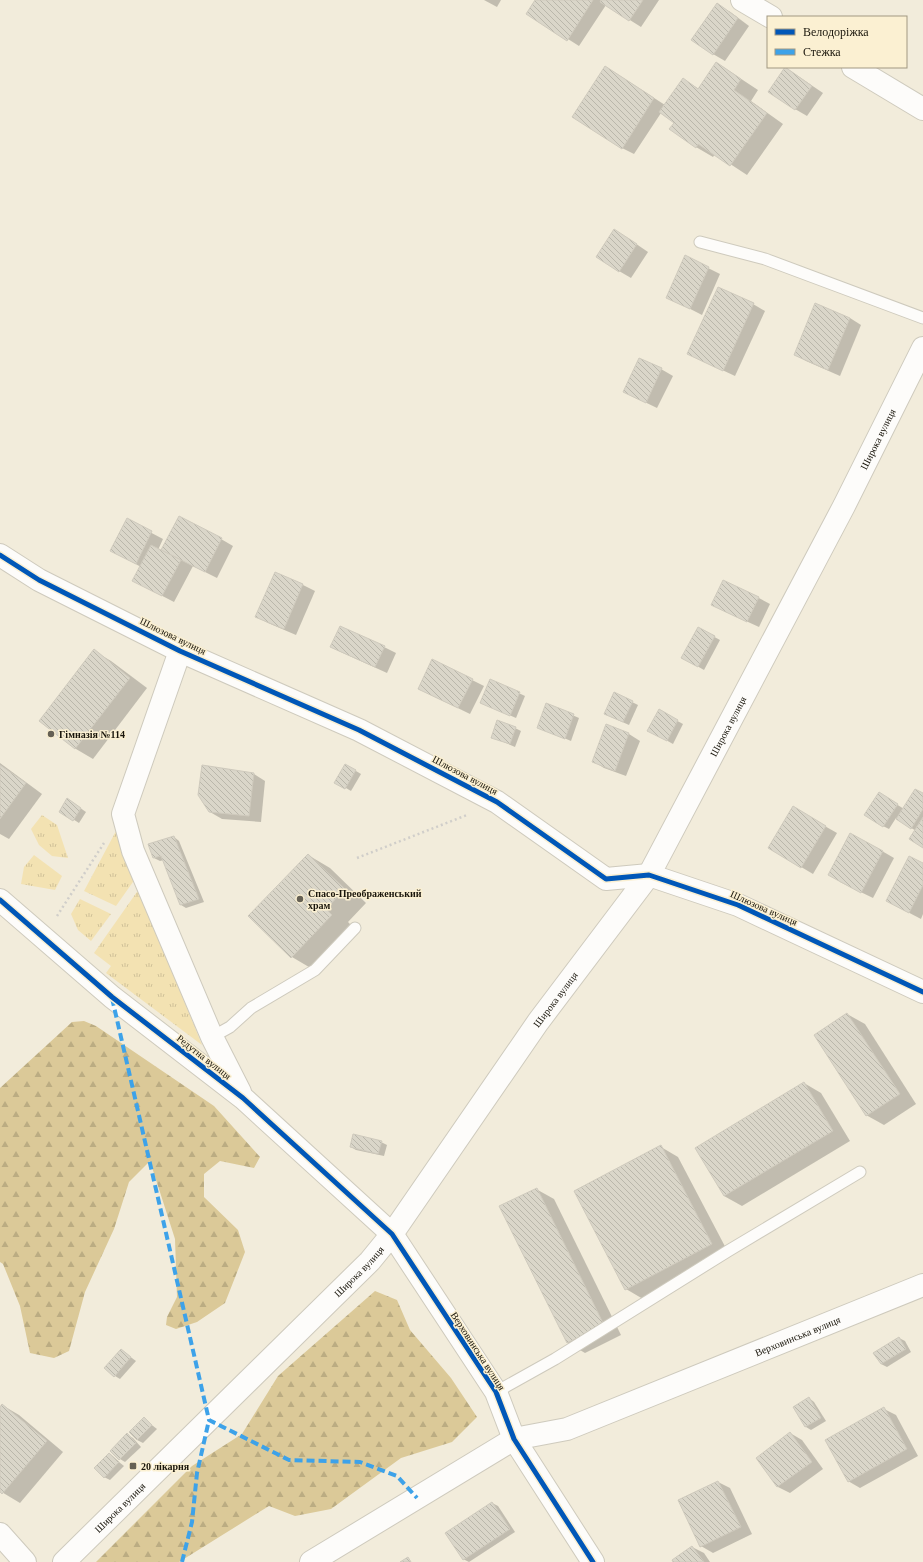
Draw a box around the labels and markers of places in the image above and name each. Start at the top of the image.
marker: Гімназія №114 [46,729,56,739]
place label: Гімназія №114 [59,729,125,740]
place label: Спасо-Преображенський храм [308,888,422,911]
marker: Спасо-Преображенський храм [295,894,305,904]
marker: 20 лікарня [128,1461,138,1471]
place label: 20 лікарня [141,1461,190,1472]

